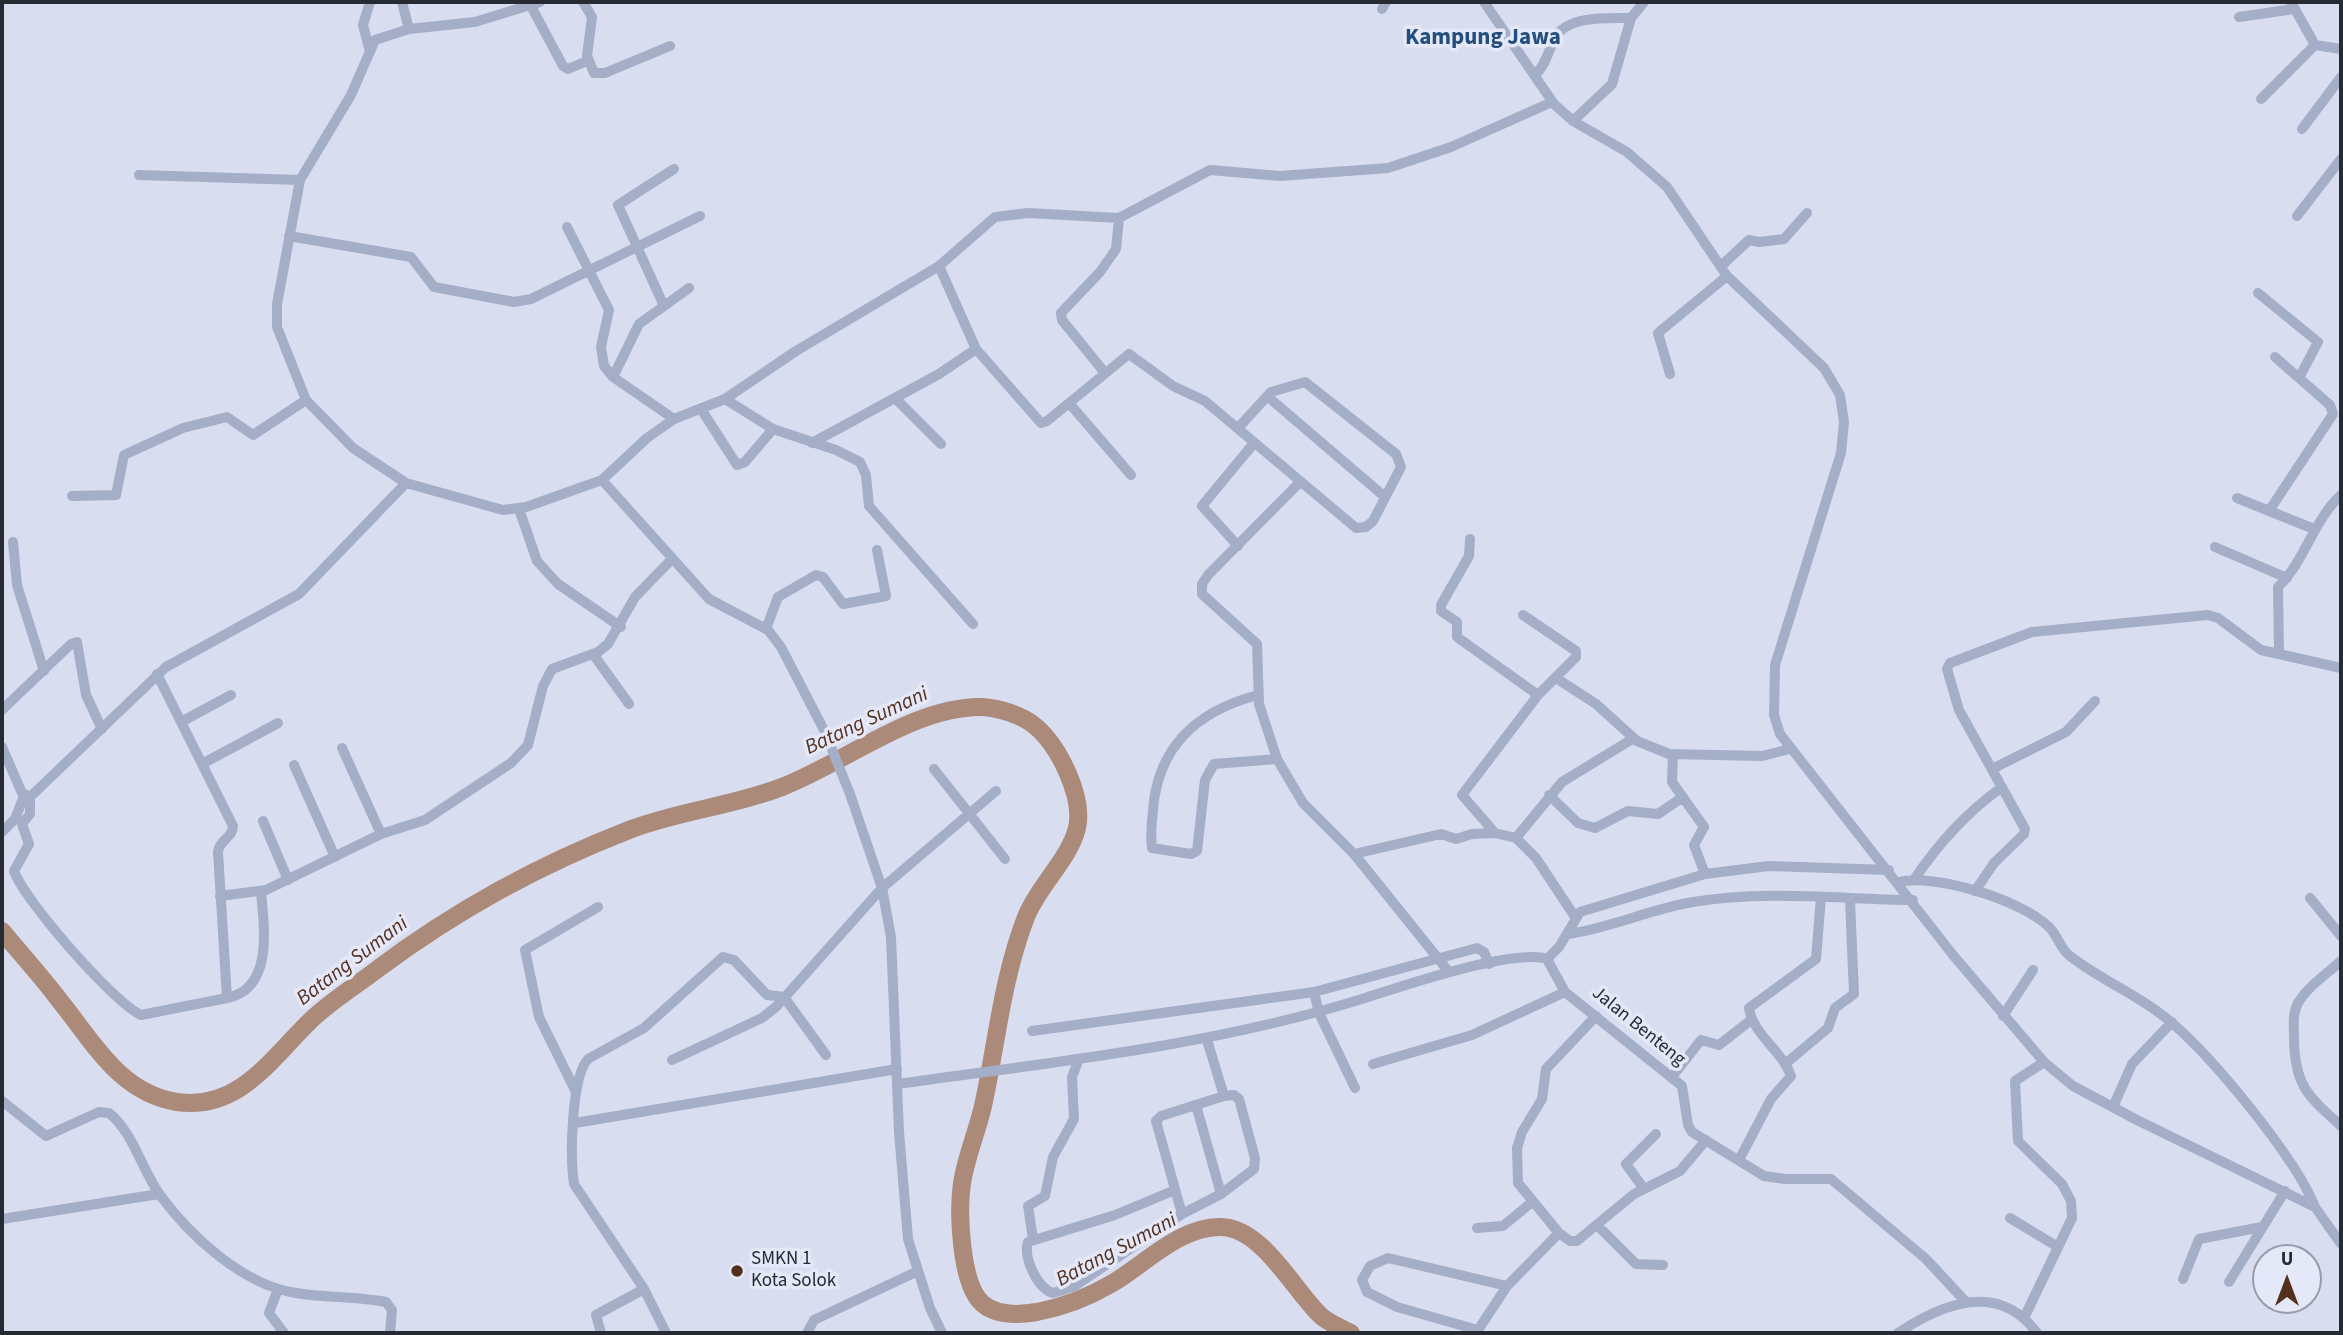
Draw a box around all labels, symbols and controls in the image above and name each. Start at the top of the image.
district label: Kampung Jawa [1405,25,1561,53]
water label: Batang Sumani [801,682,933,762]
water label: Batang Sumani [292,912,414,1012]
street label: Jalan Benteng [1587,982,1689,1072]
water label: Batang Sumani [1052,1209,1182,1293]
north arrow [2252,1244,2322,1314]
text: U [2281,1246,2293,1273]
place label: SMKN 1 Kota Solok [751,1249,836,1293]
marker: SMKN 1 Kota Solok [729,1263,745,1279]

